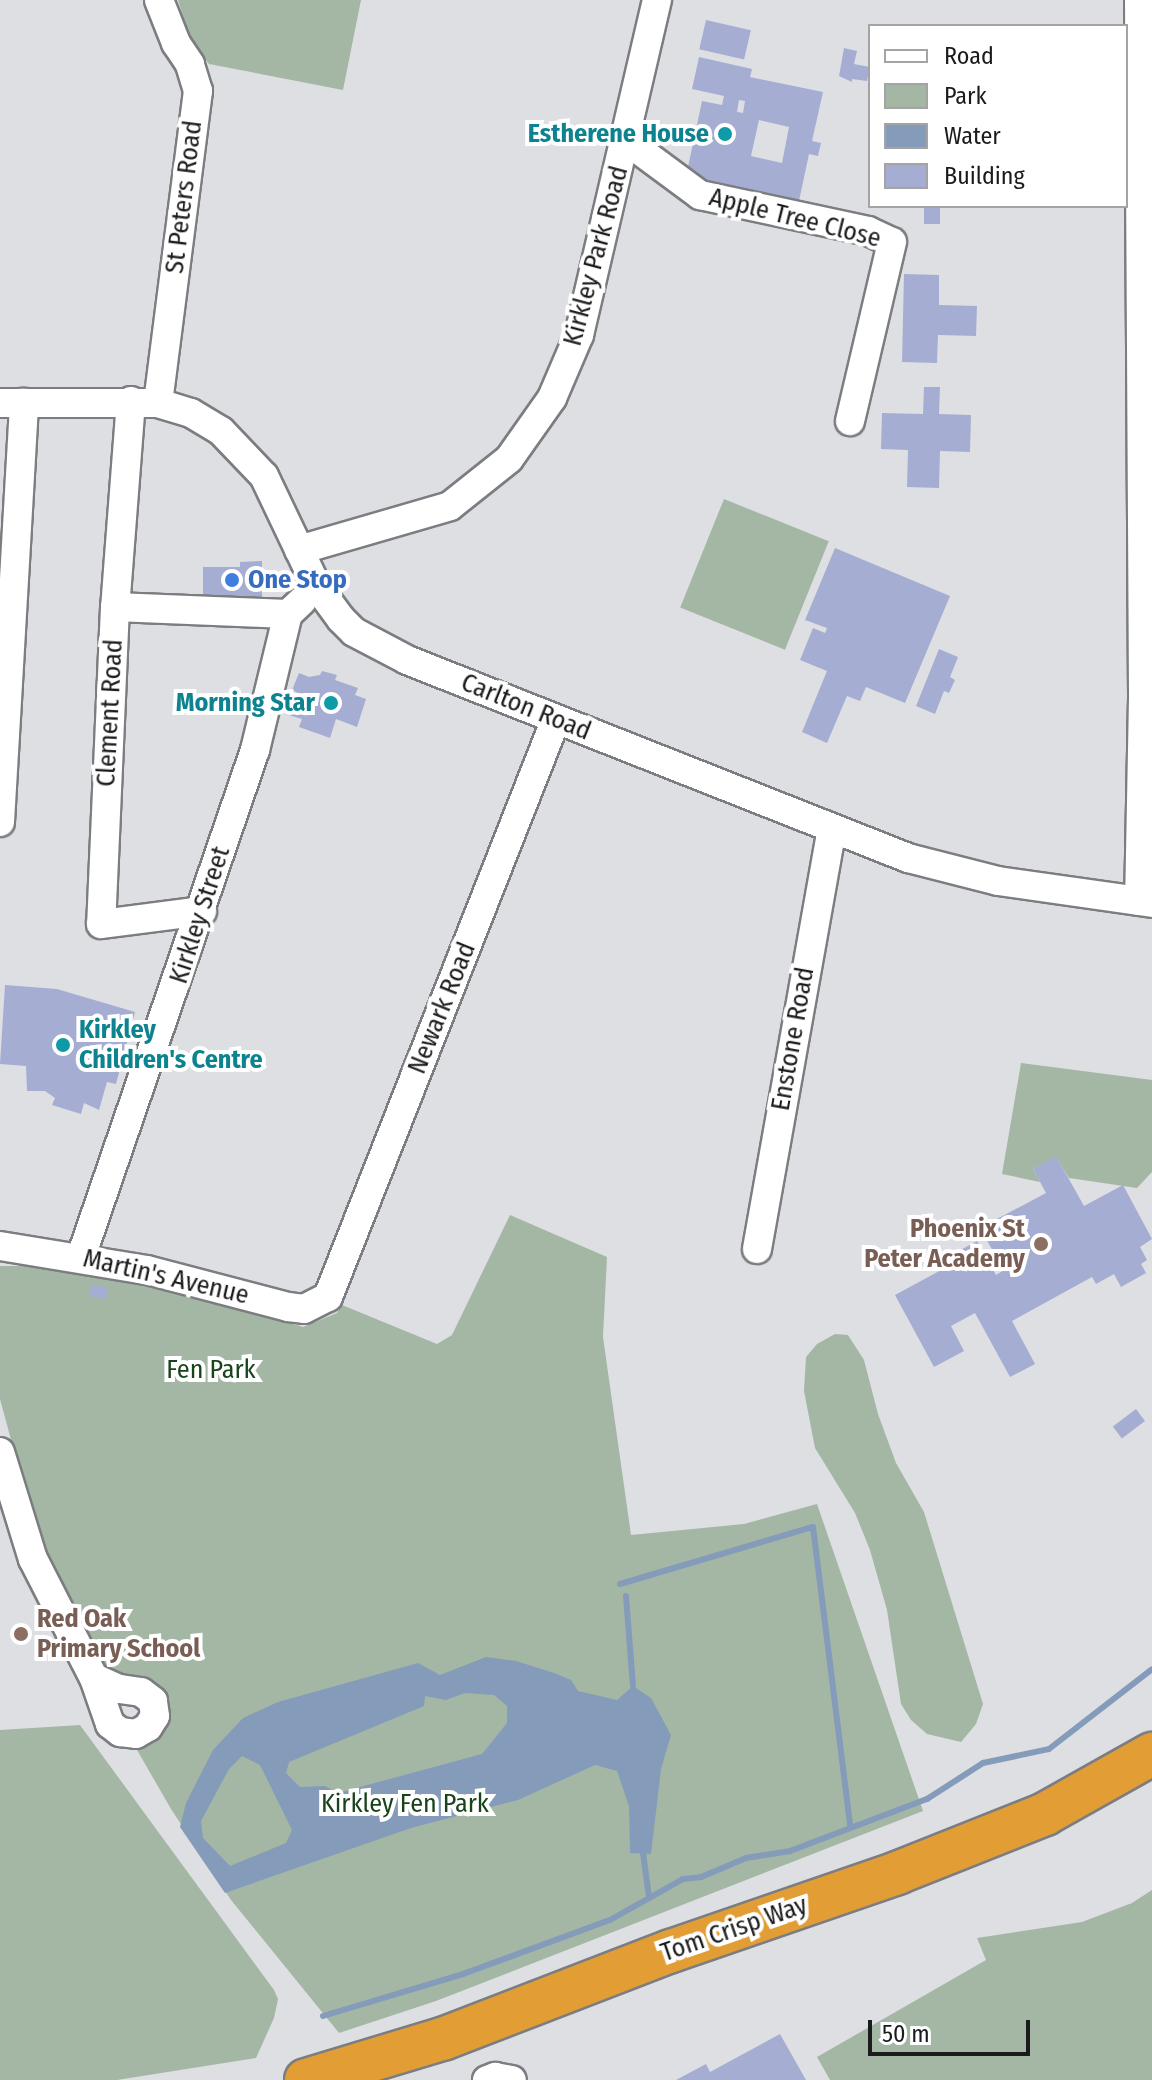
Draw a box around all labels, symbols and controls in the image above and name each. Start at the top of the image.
legend [868,24,1128,208]
text: Road [944,42,994,70]
text: Park [944,82,987,110]
place label: Estherene House [528,118,709,150]
street label: St Peters Road [159,119,209,275]
text: Water [944,122,1001,150]
marker: Estherene House [716,125,734,143]
text: Building [944,162,1025,190]
street label: Kirkley Park Road [557,163,635,349]
street label: Apple Tree Close [706,182,884,254]
place label: One Stop [248,564,347,596]
marker: One Stop [223,571,241,589]
street label: Clement Road [91,638,129,788]
street label: Carlton Road [457,667,595,747]
place label: Morning Star [176,687,315,719]
marker: Morning Star [322,694,340,712]
street label: Kirkley Street [163,842,237,988]
street label: Newark Road [401,938,483,1078]
street label: Enstone Road [765,965,821,1113]
place label: Kirkley Children's Centre [79,1014,263,1076]
marker: Kirkley Children's Centre [54,1036,72,1054]
place label: Phoenix St Peter Academy [864,1213,1025,1274]
marker: Phoenix St Peter Academy [1032,1235,1050,1253]
street label: Martin's Avenue [80,1243,252,1311]
park label: Fen Park [166,1354,256,1386]
place label: Red Oak Primary School [37,1603,200,1664]
marker: Red Oak Primary School [12,1625,30,1643]
park label: Kirkley Fen Park [321,1788,489,1820]
street label: Tom Crisp Way [657,1889,811,1969]
scale bar [872,2004,1034,2054]
text: 50 m [882,2020,930,2048]

